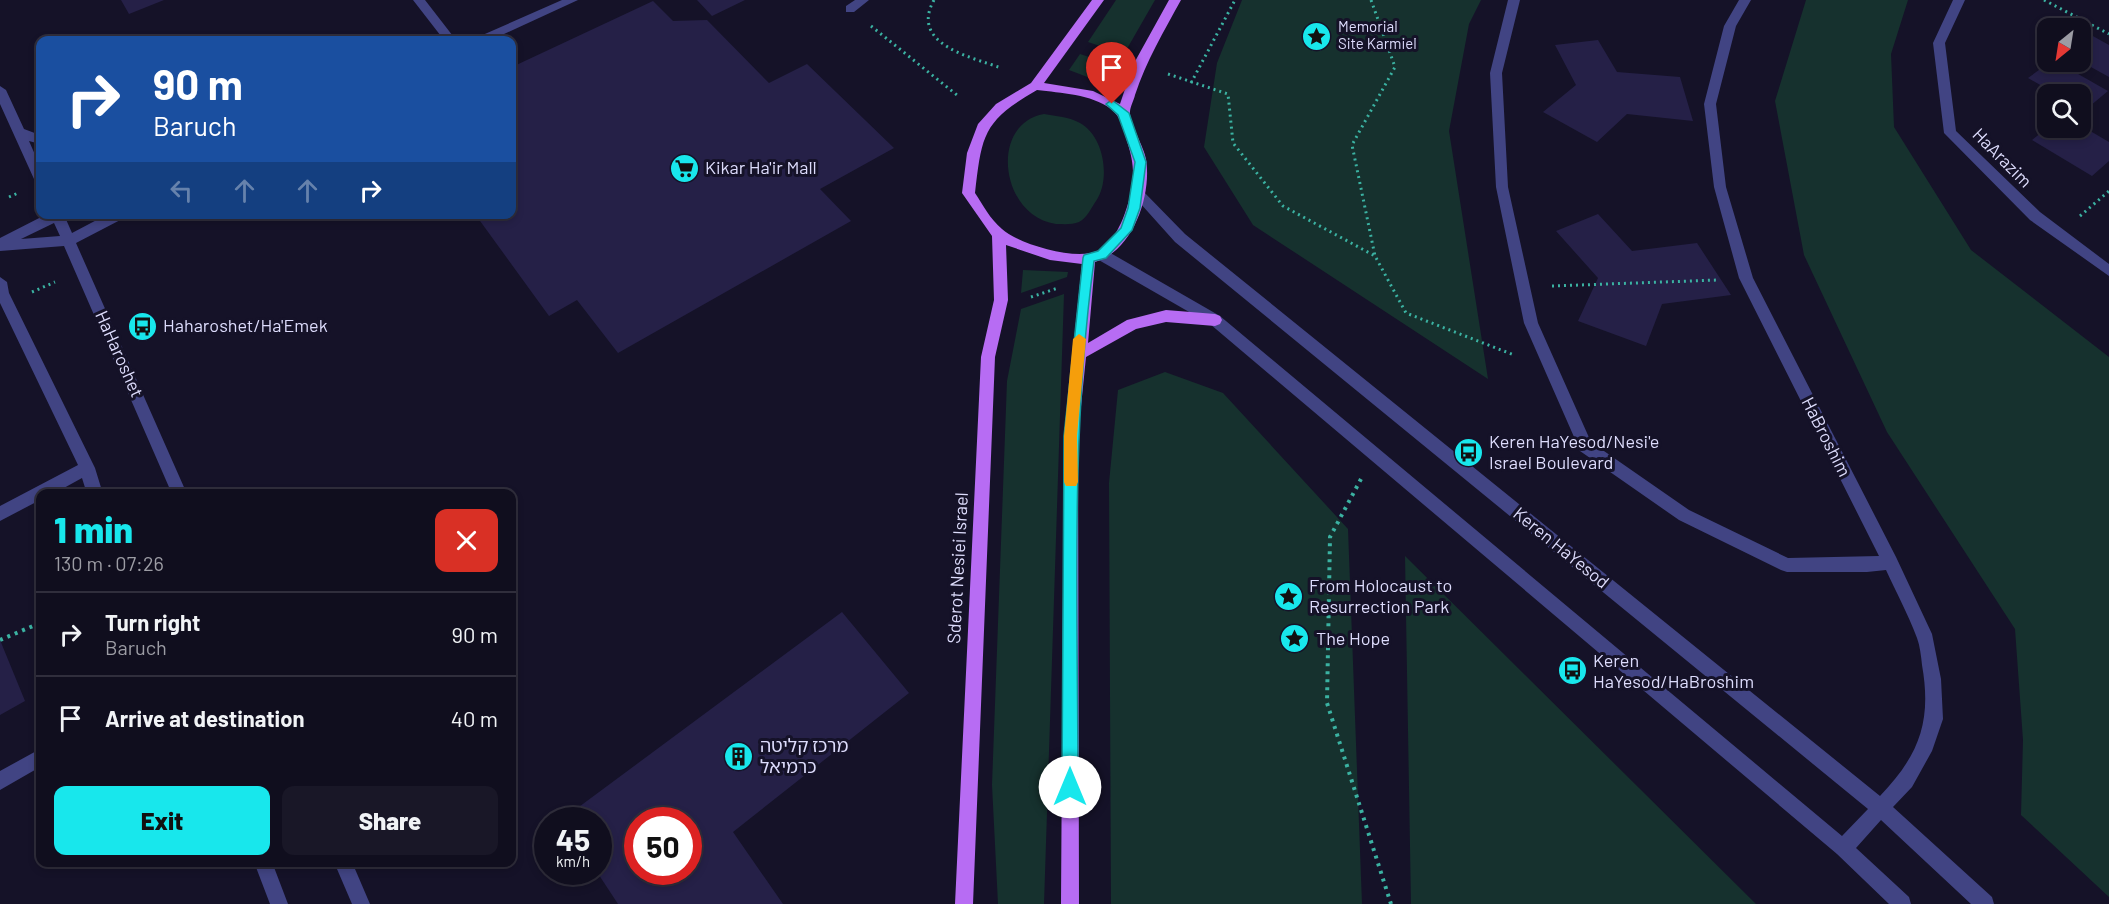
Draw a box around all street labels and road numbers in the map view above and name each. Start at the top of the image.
street label: HaArazim [1968,123,2037,192]
street label: HaHaroshet [91,307,149,400]
street label: HaBroshim [1797,393,1856,480]
street label: Sderot Nesiei Israel [942,492,972,644]
street label: Keren HaYesod [1509,502,1614,593]

